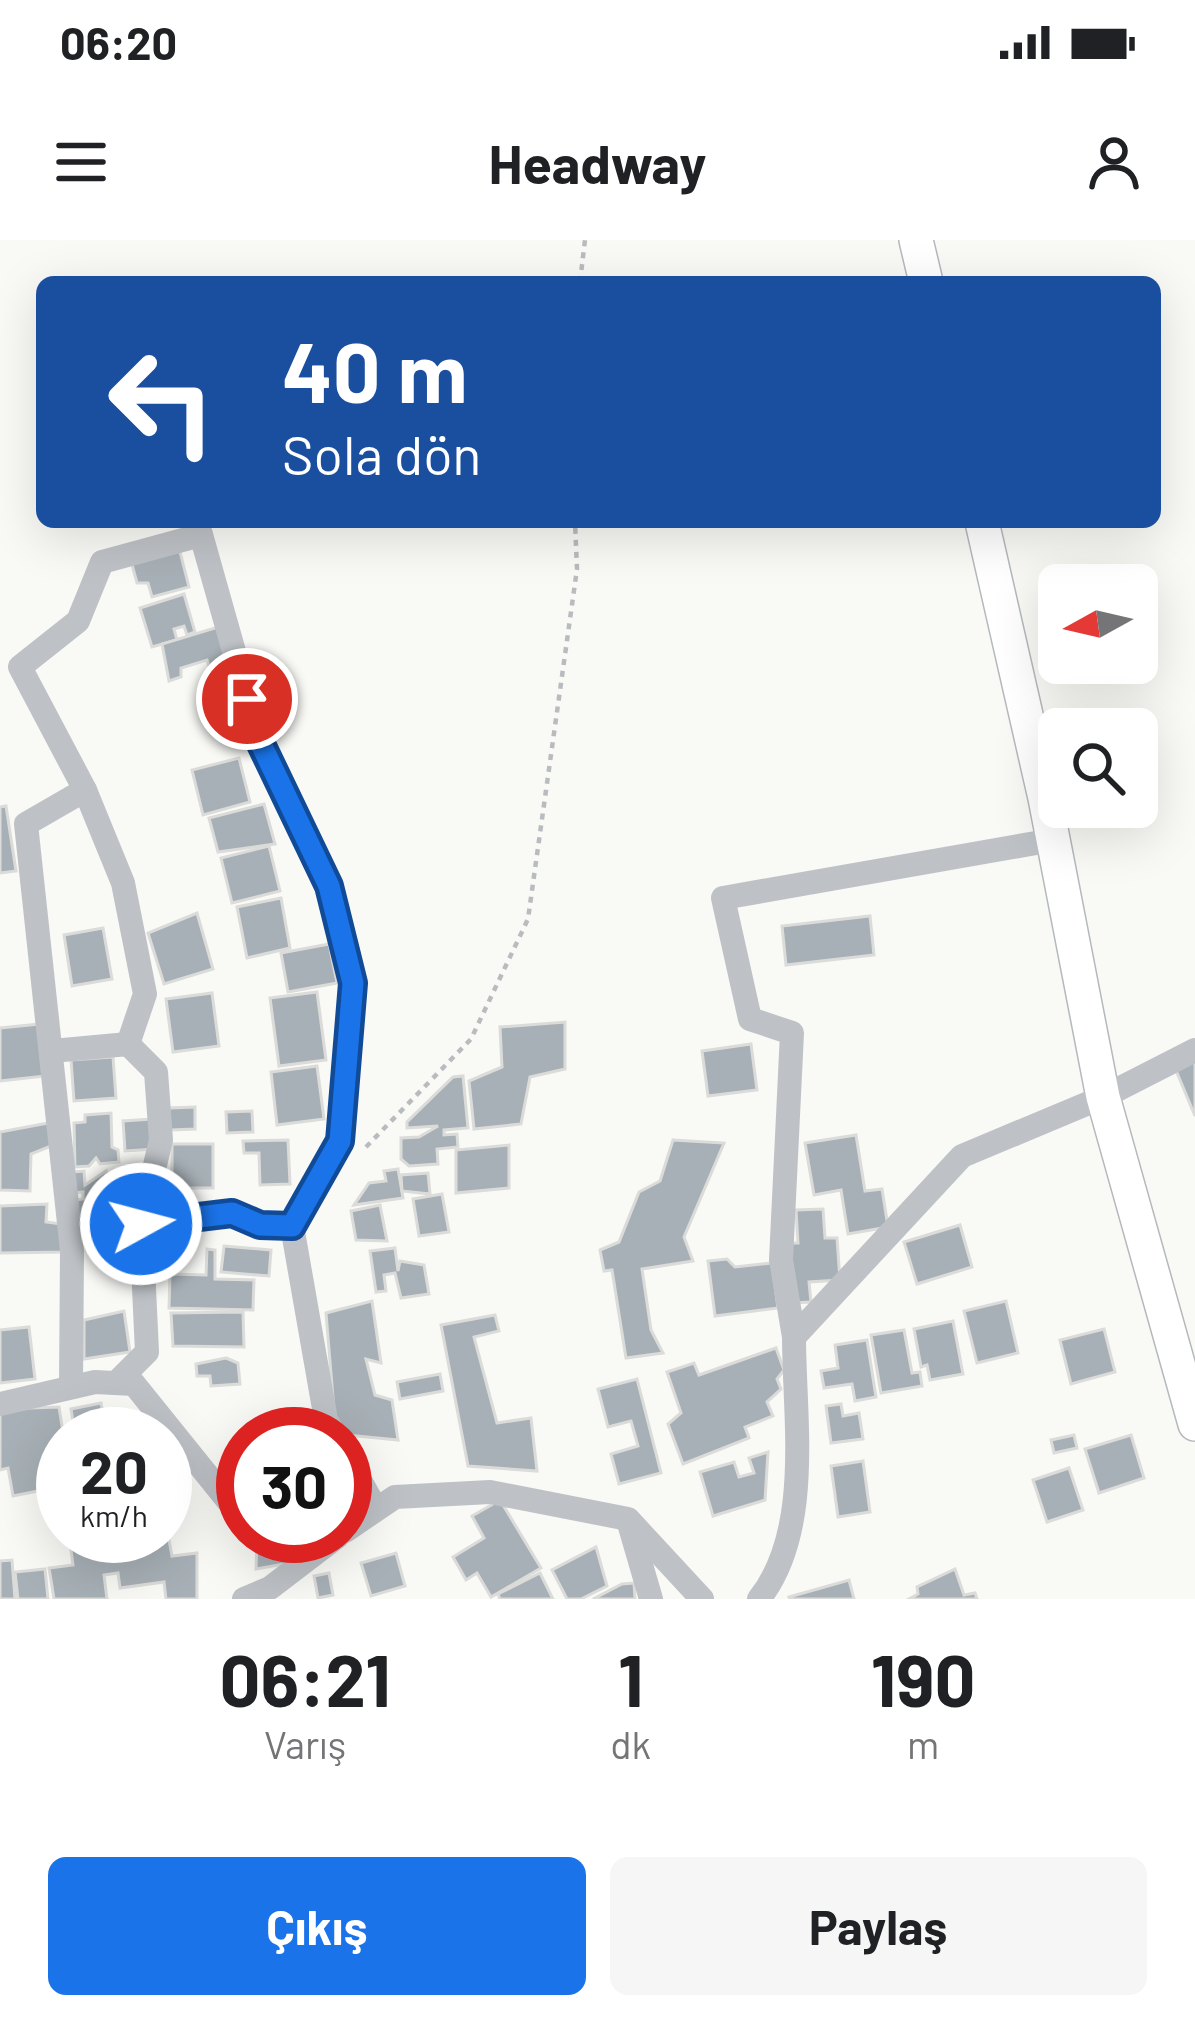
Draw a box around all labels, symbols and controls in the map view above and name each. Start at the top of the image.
text: 06:20 [60,15,177,69]
icon: menu [48,129,114,195]
icon: person [1081,129,1147,195]
text: Headway [489,130,707,195]
text: 40 m [282,319,468,420]
icon: left [84,324,240,480]
text: Sola dön [282,421,481,486]
north arrow [1038,564,1158,684]
map controls [1038,564,1158,828]
pin [196,648,298,750]
icon: arrive [214,666,280,732]
button: search [1038,708,1158,828]
position arrow [78,1161,204,1287]
speed limit sign: 30 [216,1407,372,1563]
text: 20 [80,1434,148,1506]
text: km/h [80,1497,148,1533]
text: 06:21 [220,1635,391,1721]
text: 1 [618,1635,644,1721]
text: 190 [871,1635,975,1721]
text: Varış [264,1720,346,1767]
text: dk [610,1720,651,1767]
text: m [907,1720,939,1767]
button: Çıkış [48,1857,586,1995]
button: Paylaş [610,1857,1147,1995]

